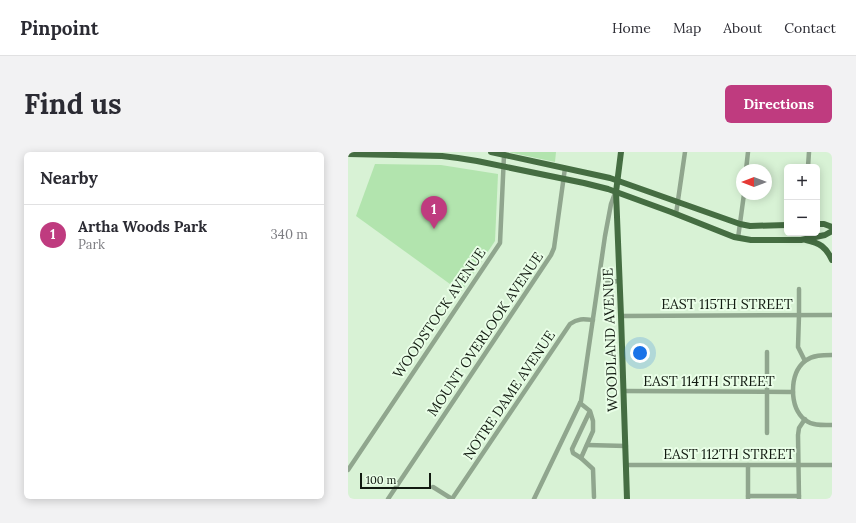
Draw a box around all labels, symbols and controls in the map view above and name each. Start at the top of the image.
text: Pinpoint [20,16,99,40]
text: Home [612,19,651,37]
text: Map [673,19,701,37]
text: About [723,19,762,37]
text: Contact [784,19,836,37]
button: Directions [725,85,832,123]
text: Find us [24,86,122,122]
north arrow [736,164,772,200]
map controls [784,164,820,236]
button: + [784,164,820,200]
text: Nearby [40,167,98,189]
pin: 1 [421,196,447,229]
button: − [784,200,820,236]
text: Artha Woods Park [78,217,207,236]
text: 1 [50,226,56,243]
text: 340 m [271,226,308,243]
text: Park [78,236,105,253]
street label: WOODSTOCK AVENUE [389,244,489,382]
street label: MOUNT OVERLOOK AVENUE [423,248,547,420]
street label: WOODLAND AVENUE [598,267,622,412]
street label: EAST 115TH STREET [661,295,793,313]
street label: NOTRE DAME AVENUE [459,327,559,463]
your location [630,343,650,363]
street label: EAST 114TH STREET [643,372,775,390]
street label: EAST 112TH STREET [663,445,795,463]
scale bar [360,471,431,490]
text: 100 m [366,473,396,487]

